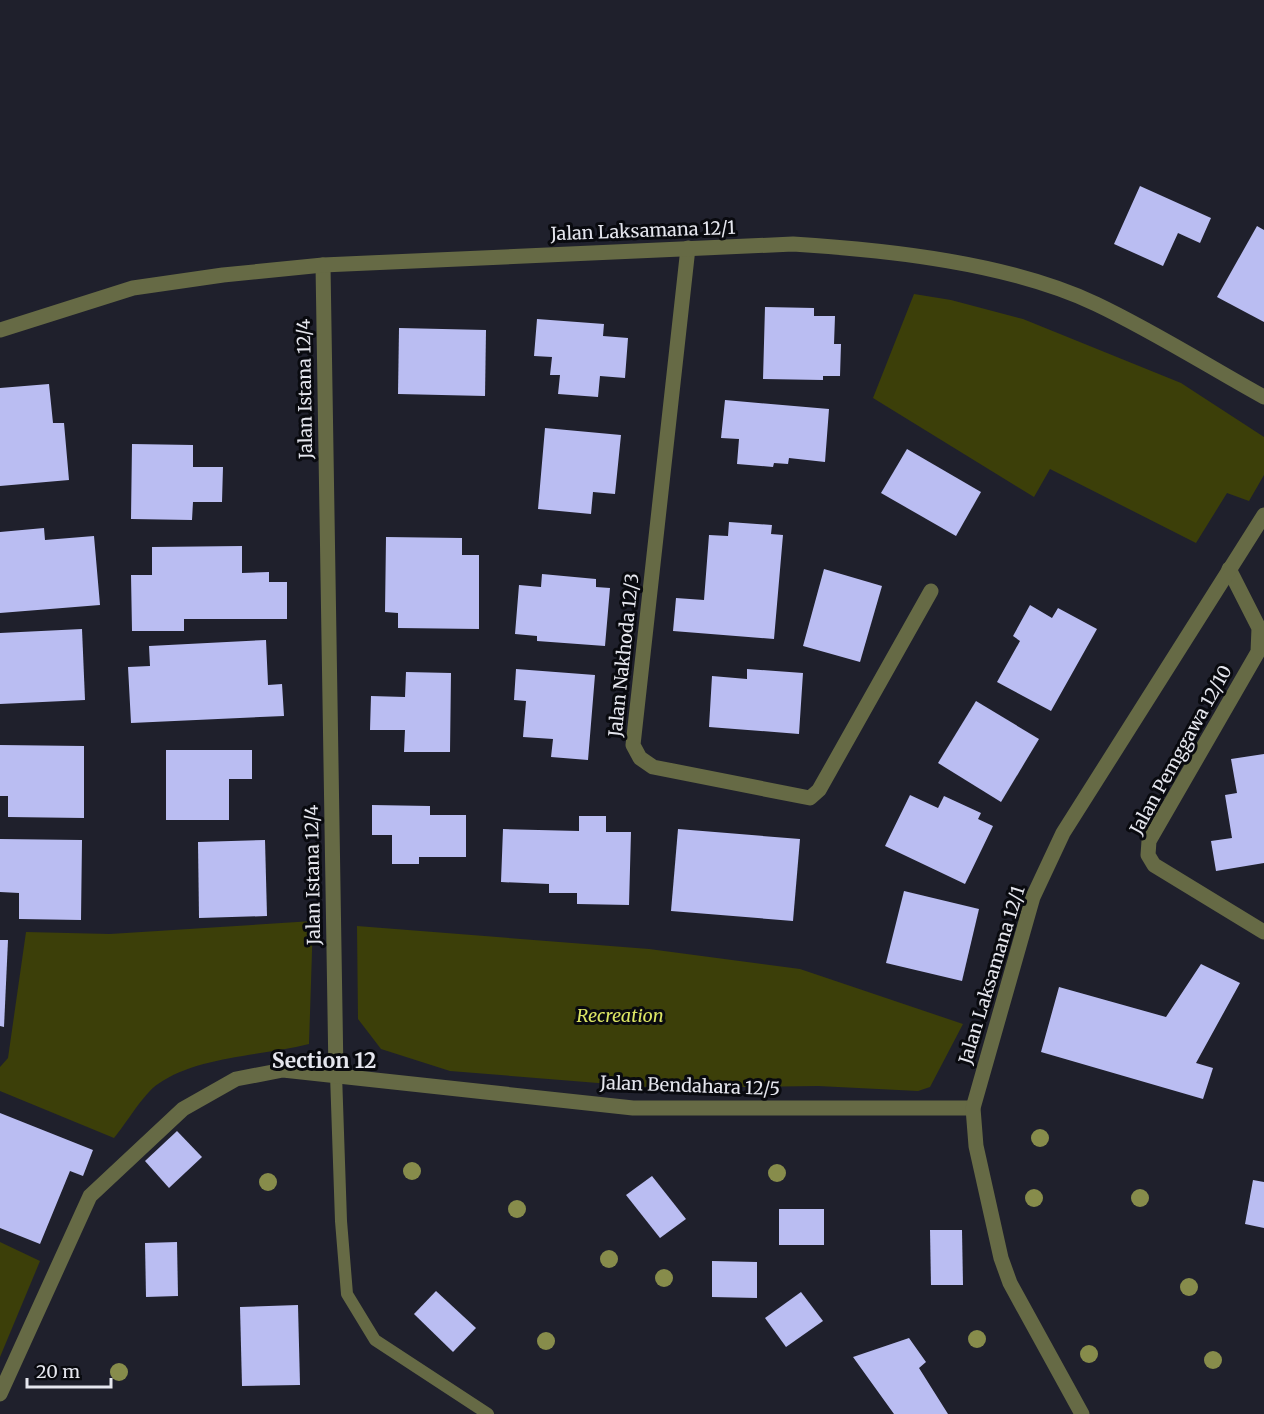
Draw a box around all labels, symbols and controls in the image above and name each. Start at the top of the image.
street label: Jalan Laksamana 12/1 [549,216,736,245]
street label: Jalan Istana 12/4 [292,319,317,460]
street label: Jalan Nakhoda 12/3 [603,572,644,739]
street label: Jalan Pemggawa 12/10 [1124,661,1237,839]
street label: Jalan Istana 12/4 [300,805,325,946]
street label: Jalan Laksamana 12/1 [953,883,1030,1068]
park label: Recreation [576,1004,664,1027]
district label: Section 12 [272,1047,376,1074]
street label: Jalan Bendahara 12/5 [599,1071,780,1100]
scale bar [27,1351,111,1389]
text: 20 m [36,1360,80,1383]

